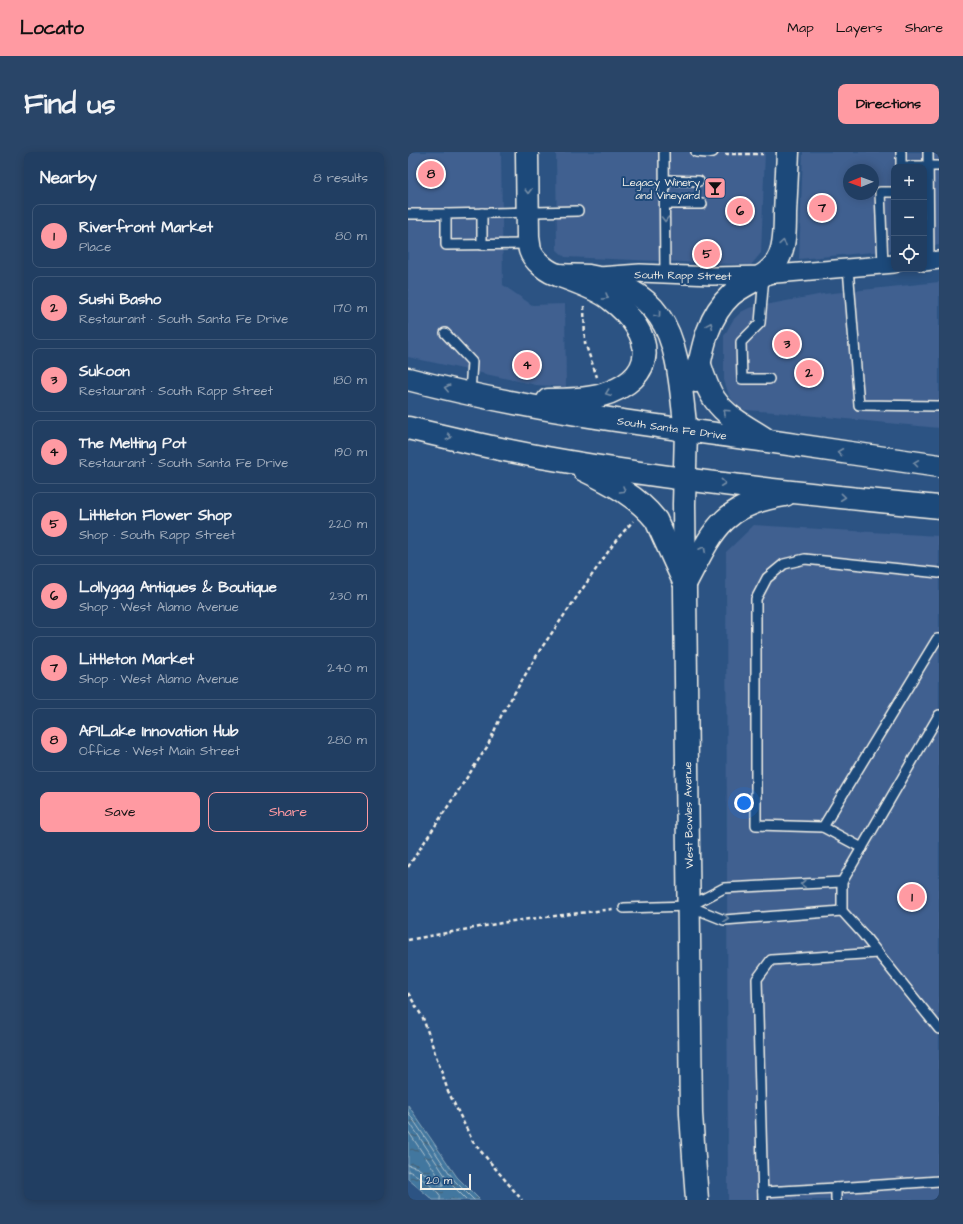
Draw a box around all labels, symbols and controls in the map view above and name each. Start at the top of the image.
text: Locato [20,15,84,42]
text: Map [787,18,814,38]
text: Layers [836,18,883,38]
text: Share [905,18,943,38]
button: Directions [838,84,939,124]
text: Find us [24,85,115,124]
pin: 8 [418,159,444,189]
north arrow [843,164,879,200]
map controls [891,164,927,272]
button: + [891,164,927,200]
text: Nearby [40,166,97,190]
text: 8 results [313,169,368,187]
place label: Legacy Winery and Vineyard [622,175,700,204]
bar icon: Legacy Winery and Vineyard [702,175,728,201]
one-way arrow [524,188,532,194]
pin: 7 [809,193,835,223]
pin: 6 [727,196,753,226]
button: − [891,200,927,236]
one-way arrow [661,216,669,222]
text: Riverfront Market [79,217,213,238]
text: 1 [53,227,55,245]
text: 80 m [335,227,367,245]
button: locate [891,236,927,272]
text: Place [79,238,111,256]
pin: 5 [694,239,720,269]
one-way arrow [778,239,787,246]
street label: South Rapp Street [634,267,732,284]
text: Sushi Basho [79,289,161,310]
one-way arrow [602,292,609,299]
text: 2 [50,299,58,317]
text: 170 m [334,299,367,317]
text: Restaurant · South Santa Fe Drive [79,310,288,328]
one-way arrow [654,310,661,317]
one-way arrow [706,322,714,329]
pin: 3 [774,329,800,359]
pin: 4 [514,350,540,380]
pin: 2 [796,358,822,388]
text: Sukoon [79,361,130,382]
text: 3 [51,371,57,389]
text: 180 m [333,371,367,389]
text: Restaurant · South Rapp Street [79,382,273,400]
one-way arrow [444,385,450,393]
one-way arrow [604,388,611,396]
one-way arrow [724,410,731,417]
street label: South Santa Fe Drive [616,413,728,444]
text: The Melting Pot [79,433,186,454]
one-way arrow [446,433,452,441]
text: 4 [50,443,58,461]
text: 190 m [334,443,367,461]
one-way arrow [837,448,843,457]
text: Restaurant · South Santa Fe Drive [79,454,288,472]
one-way arrow [913,458,919,467]
one-way arrow [720,478,726,487]
one-way arrow [619,486,626,493]
one-way arrow [840,493,846,502]
text: Littleton Flower Shop [79,505,232,526]
text: 5 [49,515,59,533]
text: 220 m [329,515,367,533]
text: Shop · South Rapp Street [79,526,235,544]
one-way arrow [698,546,706,553]
text: Lollygag Antiques & Boutique [79,577,277,598]
text: 6 [50,587,58,605]
text: 230 m [329,587,367,605]
text: Shop · West Alamo Avenue [79,598,239,616]
text: Littleton Market [79,649,194,670]
text: 7 [50,659,58,677]
text: 240 m [327,659,367,677]
text: Shop · West Alamo Avenue [79,670,239,688]
text: APILake Innovation Hub [79,721,238,742]
text: 8 [50,731,58,749]
text: 280 m [328,731,367,749]
text: Office · West Main Street [79,742,240,760]
street label: West Bowles Avenue [680,761,697,869]
button: Save [40,792,200,832]
button: Share [208,792,368,832]
your location [734,793,754,813]
one-way arrow [800,880,806,889]
pin: 1 [899,882,925,912]
one-way arrow [723,914,729,923]
scale bar [420,1172,471,1191]
text: 20 m [426,1173,452,1188]

